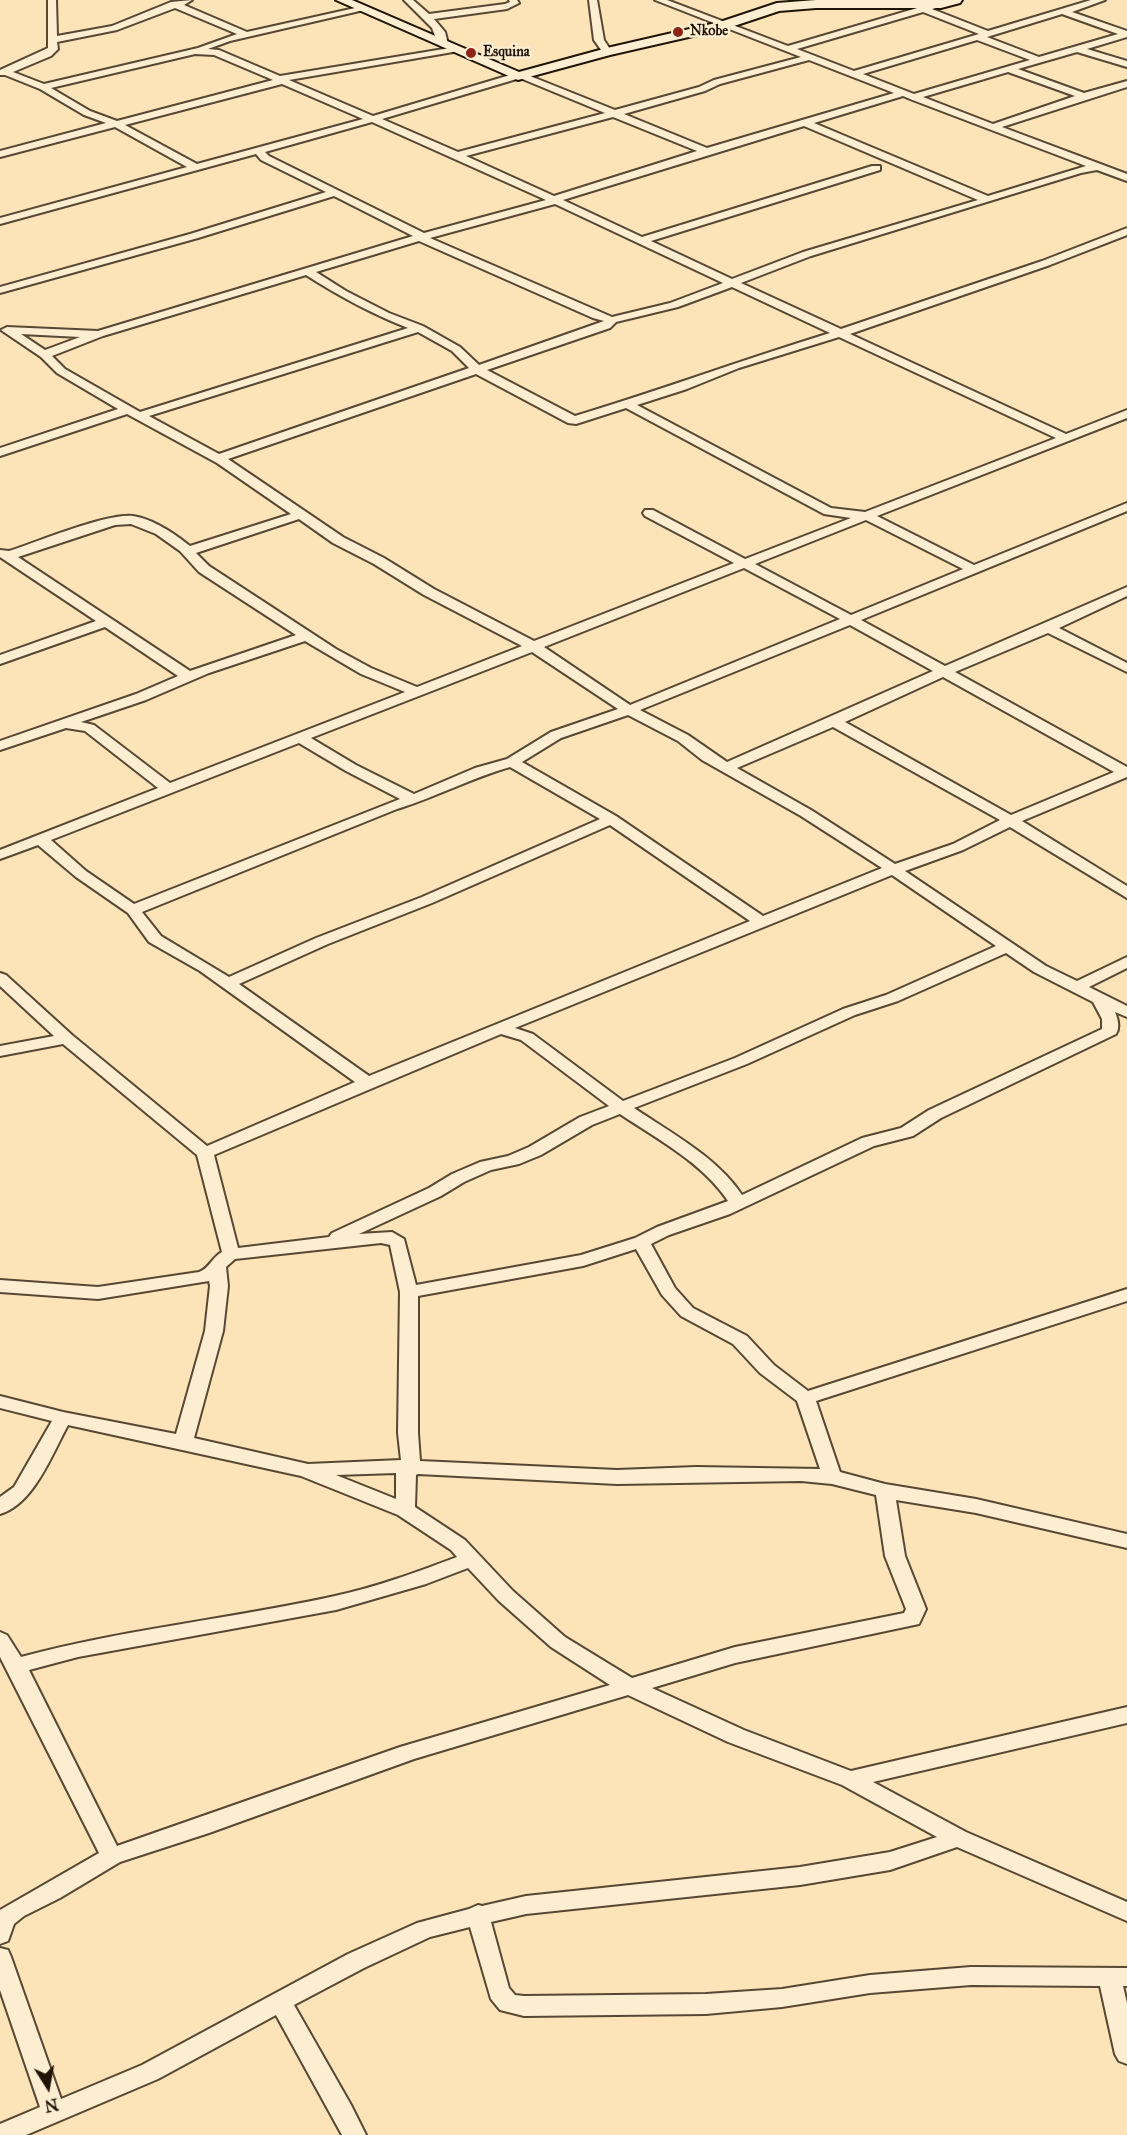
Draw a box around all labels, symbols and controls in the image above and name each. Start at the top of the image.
place label: Nkobe [690,24,728,40]
marker: Nkobe [671,25,685,39]
place label: Esquina [483,45,530,61]
marker: Esquina [464,46,478,60]
north arrow [18,2057,78,2117]
text: N [43,2095,60,2116]

